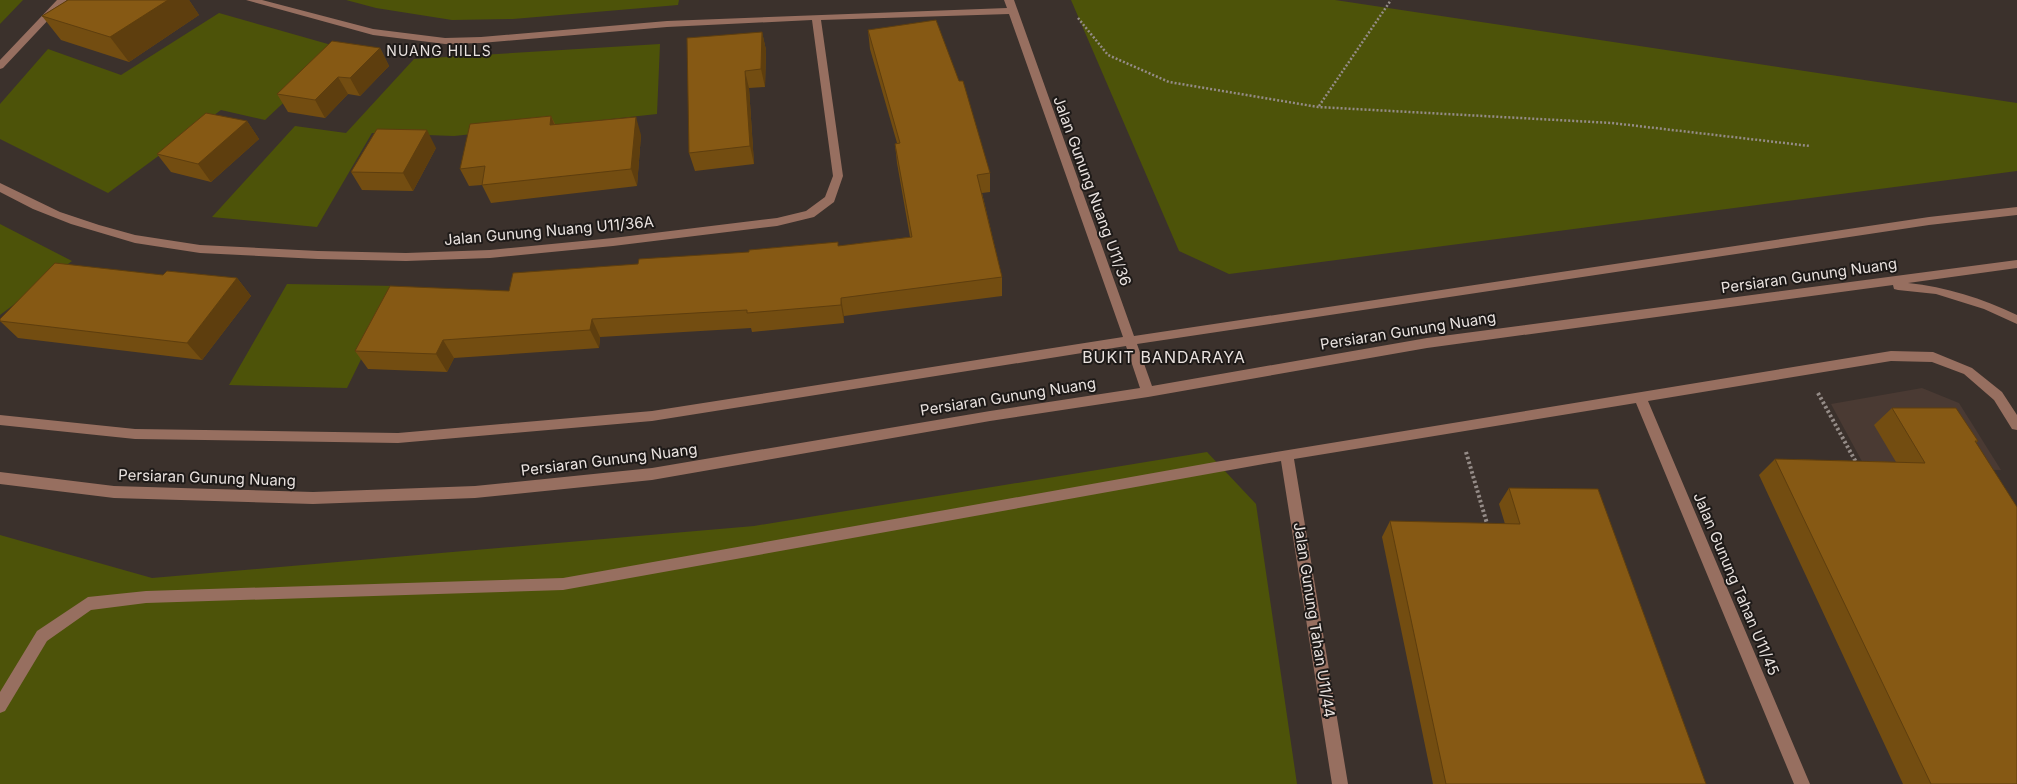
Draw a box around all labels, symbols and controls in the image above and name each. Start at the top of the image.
district label: NUANG HILLS [386,42,492,59]
street label: Jalan Gunung Nuang U11/36 [1049,93,1136,288]
street label: Jalan Gunung Nuang U11/36A [443,212,655,249]
street label: Persiaran Gunung Nuang [1720,254,1898,297]
street label: Persiaran Gunung Nuang [1319,307,1497,354]
district label: BUKIT BANDARAYA [1082,347,1246,367]
street label: Persiaran Gunung Nuang [919,373,1097,420]
street label: Persiaran Gunung Nuang [520,439,698,480]
street label: Persiaran Gunung Nuang [118,465,296,490]
street label: Jalan Gunung Tahan U11/45 [1689,489,1784,678]
street label: Jalan Gunung Tahan U11/44 [1290,521,1339,719]

